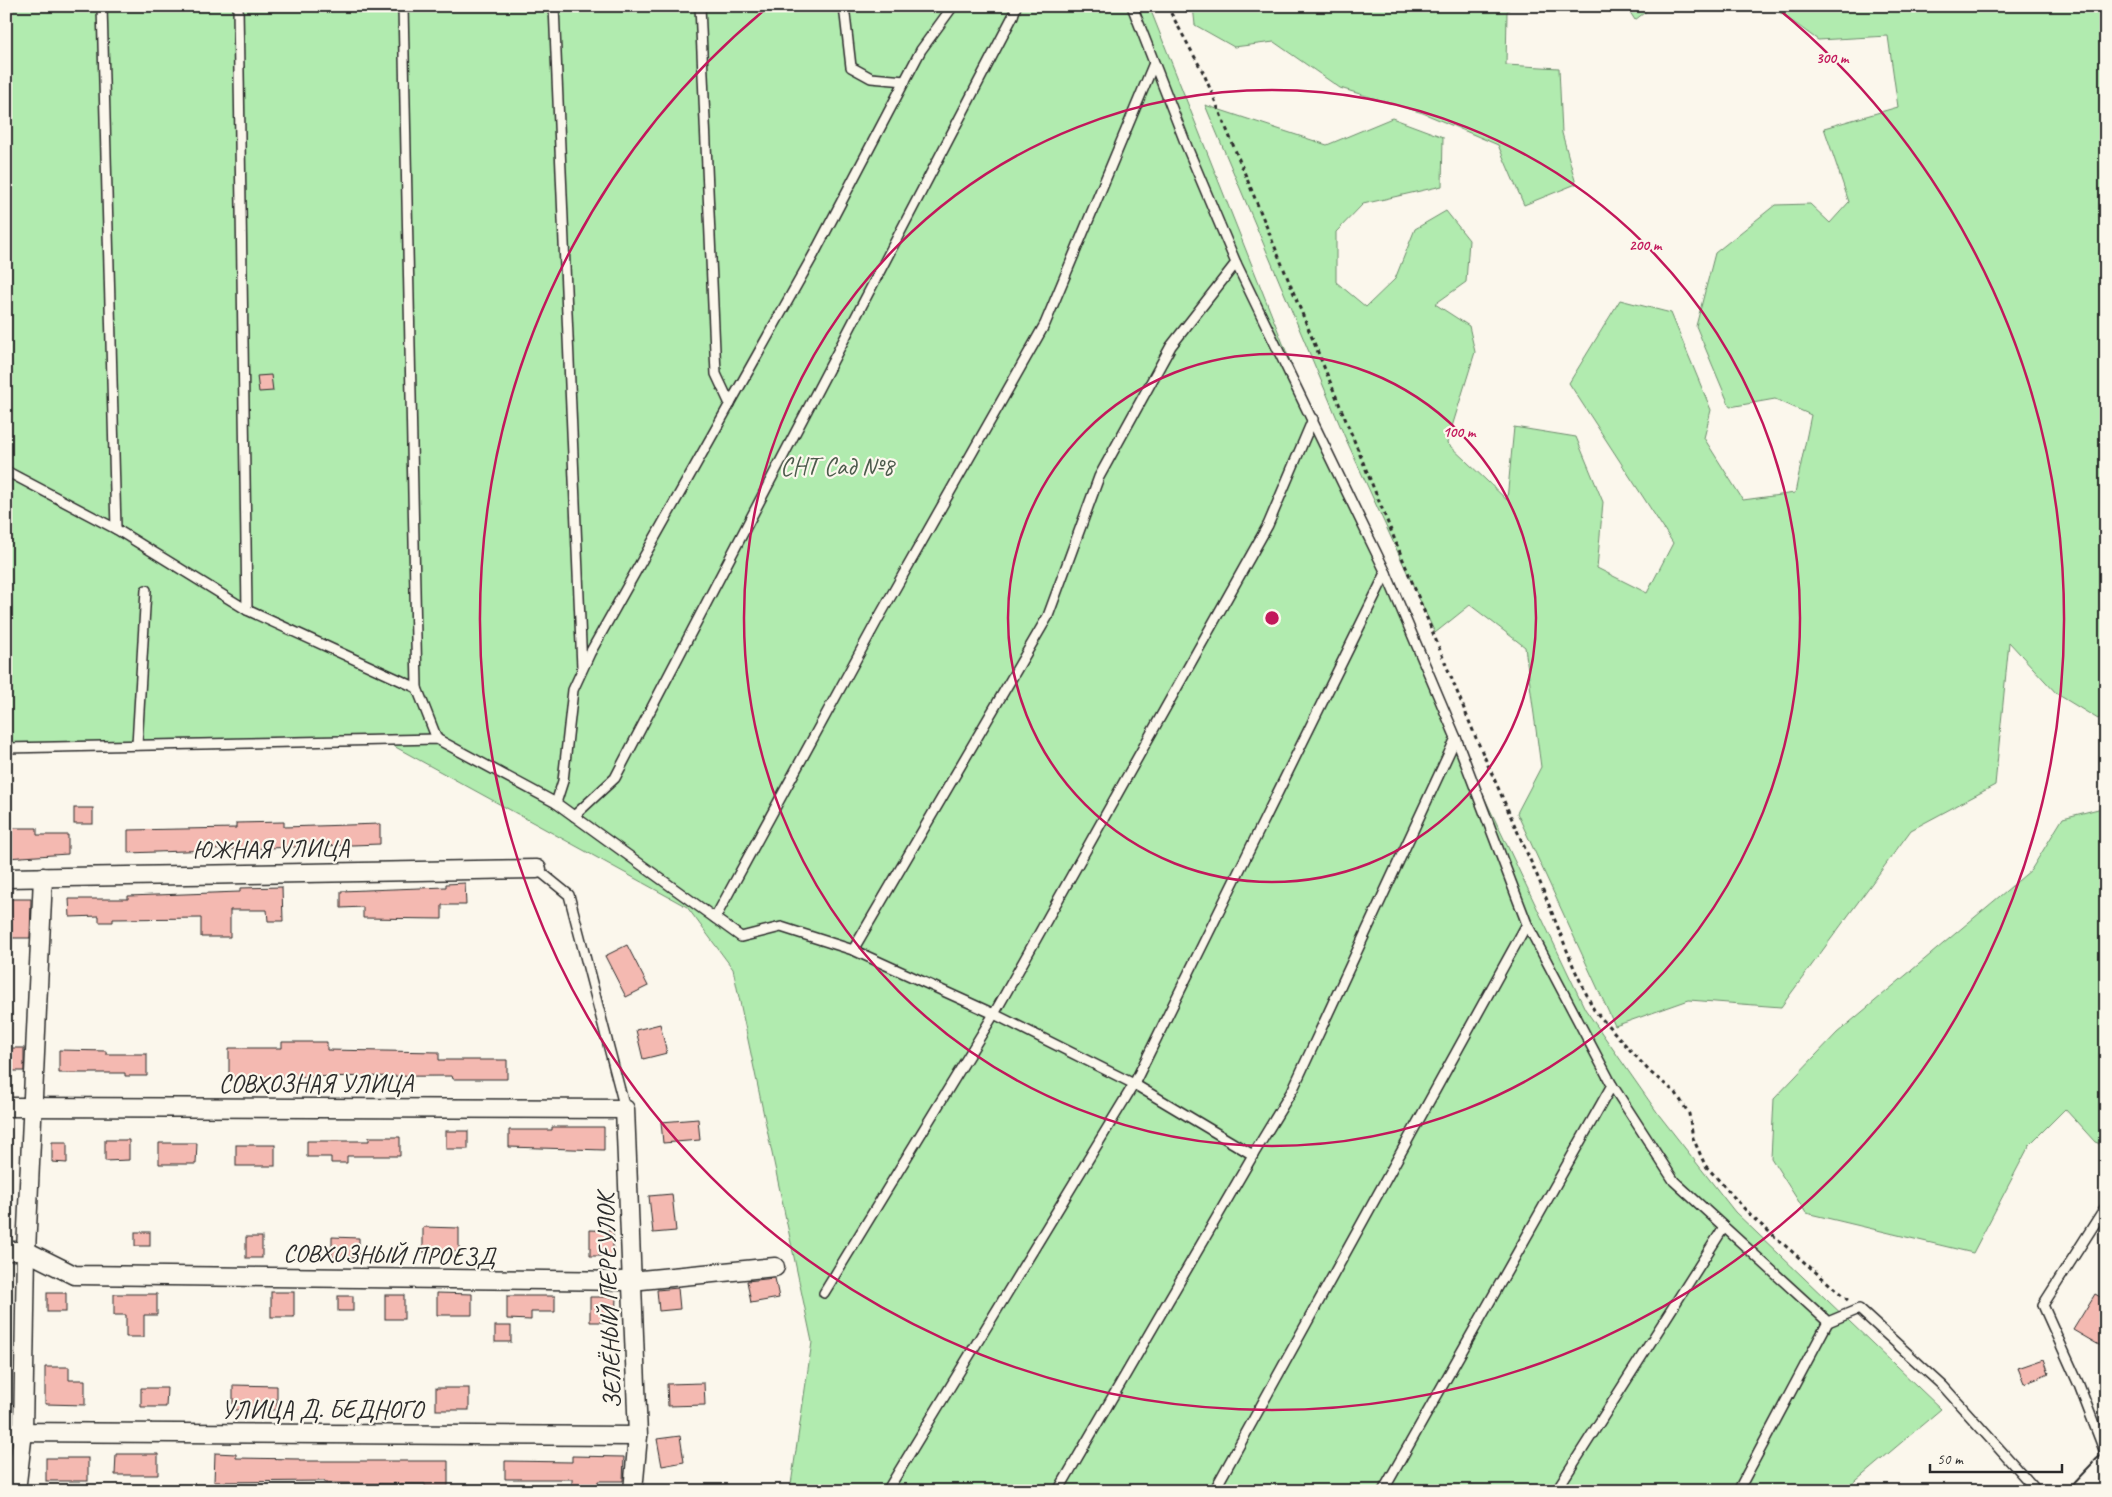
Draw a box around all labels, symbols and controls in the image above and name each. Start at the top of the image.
text: 300 m [1816,49,1850,68]
text: 200 m [1629,236,1663,255]
text: 100 m [1443,423,1477,442]
park label: СНТ Сад №8 [780,451,896,483]
centre of rings [1263,609,1281,627]
street label: ЮЖНАЯ УЛИЦА [192,832,350,866]
street label: СОВХОЗНАЯ УЛИЦА [219,1068,415,1100]
street label: ЗЕЛЁНЫЙ ПЕРЕУЛОК [589,1188,629,1409]
street label: СОВХОЗНЫЙ ПРОЕЗД [283,1237,497,1273]
street label: УЛИЦА Д. БЕДНОГО [221,1394,426,1426]
scale bar [1930,1442,2062,1474]
text: 50 m [1937,1450,1964,1469]

